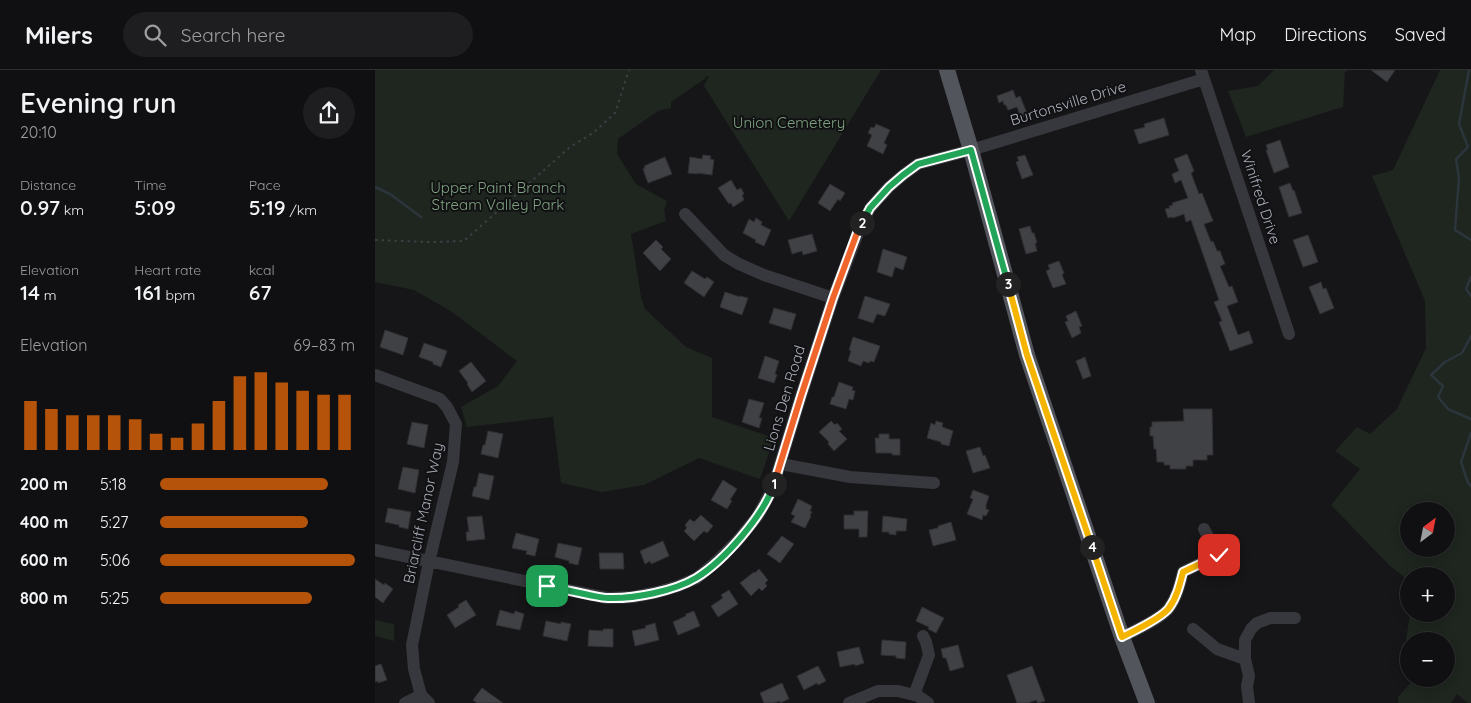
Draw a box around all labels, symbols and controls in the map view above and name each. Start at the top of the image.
search box [123,12,473,57]
text: Milers [25,20,93,50]
icon: search [141,21,169,49]
text: Search here [181,23,286,47]
text: Map [1219,23,1256,46]
text: Directions [1284,23,1367,46]
text: Saved [1395,23,1446,46]
street label: Burtonsville Drive [1008,76,1128,130]
text: Evening run [20,85,177,120]
button: share [303,87,355,139]
park label: Union Cemetery [733,113,845,132]
text: 20:10 [20,122,57,142]
street label: Winifred Drive [1237,147,1285,247]
text: Distance [20,176,76,194]
text: Time [134,176,166,194]
text: Pace [249,176,281,194]
park label: Upper Paint Branch Stream Valley Park [430,178,566,214]
text: 0.97 [20,194,60,220]
text: 5:09 [134,194,176,220]
text: 5:19 [249,194,286,220]
text: km [60,201,84,219]
text: /km [286,201,317,219]
pin: 2 [849,210,875,236]
text: 2 [859,214,866,232]
text: Elevation [20,261,79,279]
text: Heart rate [134,261,201,279]
text: kcal [249,261,275,279]
pin: 3 [995,272,1021,296]
text: 3 [1005,275,1012,293]
text: 14 [20,279,40,305]
text: 161 [134,279,162,305]
text: 67 [249,279,271,305]
text: m [40,286,56,304]
text: bpm [162,286,195,304]
text: Elevation [20,335,87,355]
text: 69–83 m [293,335,355,355]
street label: Lions Den Road [759,343,809,453]
street label: Briarcliff Manor Way [399,441,447,585]
pin: 1 [761,472,787,496]
text: 200 m [20,474,68,494]
text: 5:18 [100,474,126,494]
text: 1 [772,475,777,493]
north arrow [1400,502,1455,558]
map controls [1400,502,1455,687]
text: 400 m [20,512,68,532]
text: 5:27 [100,512,128,532]
pin: 4 [1079,534,1105,560]
pin [1198,534,1240,576]
text: 4 [1088,538,1097,556]
icon: check [1205,541,1233,569]
text: 600 m [20,550,68,570]
text: 5:06 [100,550,130,570]
pin [526,565,568,607]
button: + [1400,567,1455,622]
icon: arrive [533,572,561,600]
text: 800 m [20,588,68,608]
text: 5:25 [100,588,129,608]
button: − [1400,632,1455,687]

